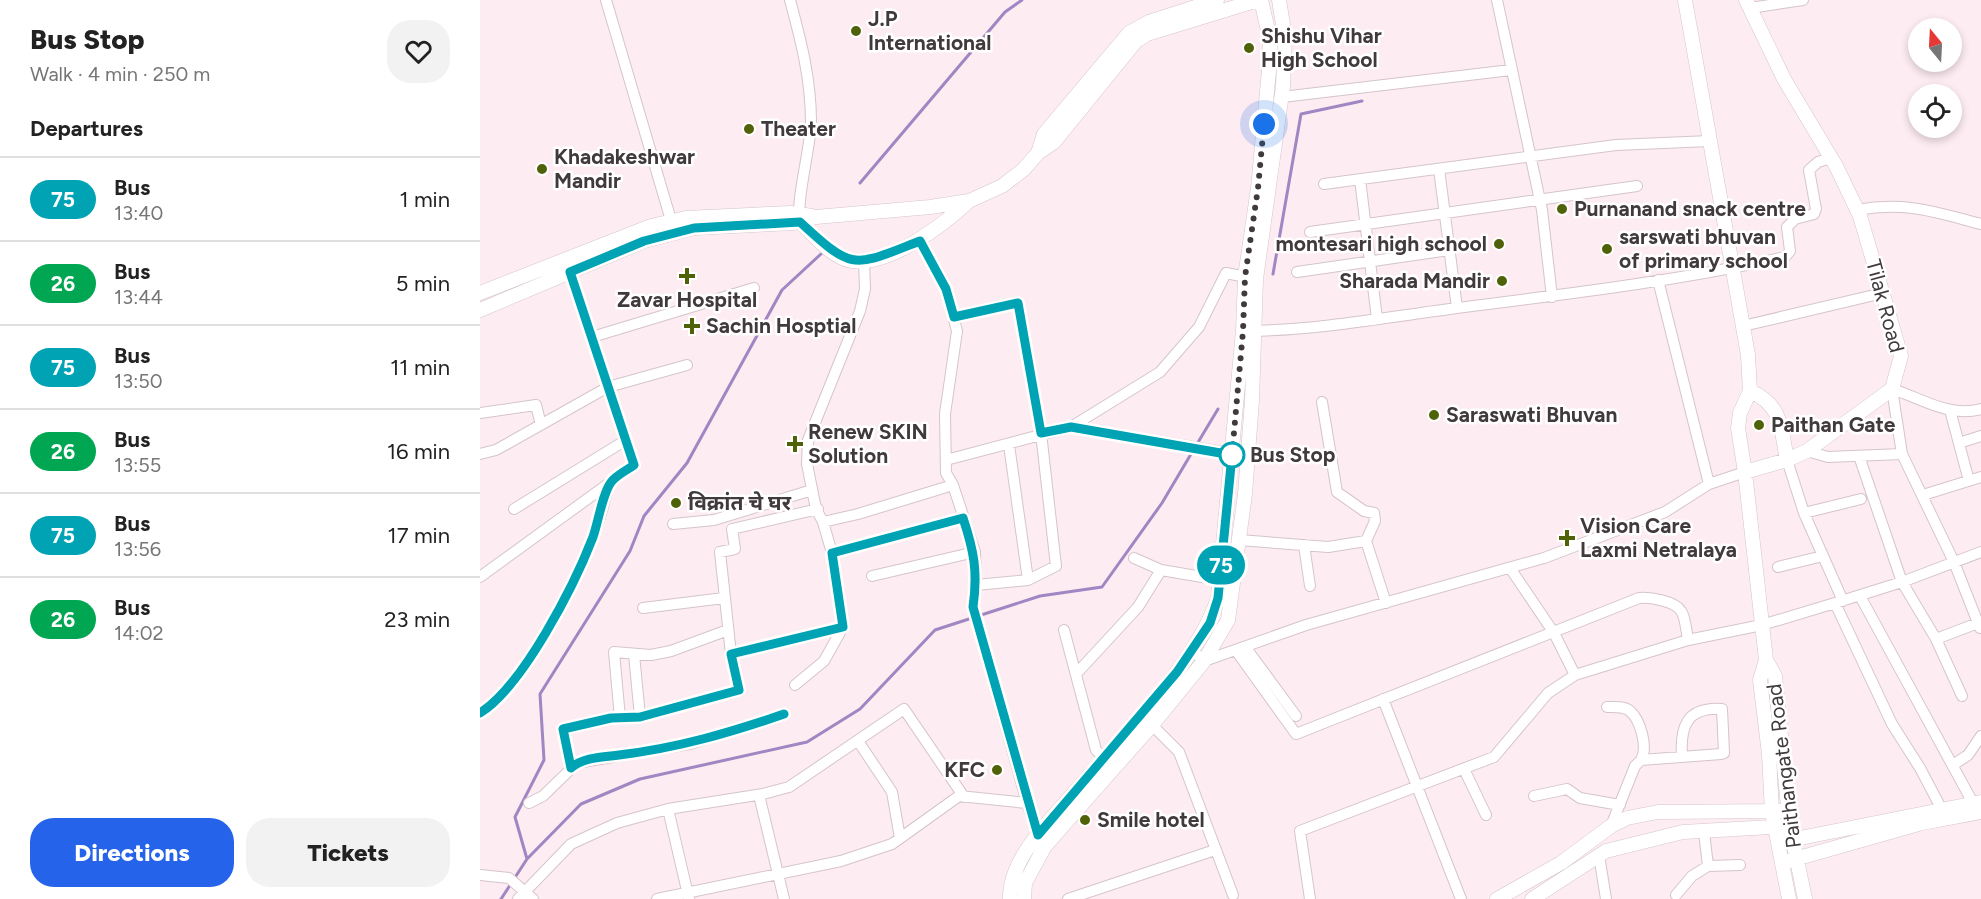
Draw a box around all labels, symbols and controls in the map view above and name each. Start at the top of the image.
place label: J.P International [868,6,991,55]
north arrow [1908,18,1962,72]
map controls [1908,18,1962,138]
button: heart [387,20,450,83]
text: Bus Stop [30,22,145,56]
place label: Shishu Vihar High School [1261,23,1382,72]
marker: J.P International [849,24,863,38]
marker: Shishu Vihar High School [1242,41,1256,55]
text: Walk · 4 min · 250 m [30,62,210,86]
button: locate [1908,84,1962,138]
your location [1249,109,1279,139]
text: Departures [30,115,143,142]
place label: Theater [761,116,836,141]
marker: Theater [742,122,756,136]
place label: Khadakeshwar Mandir [554,144,695,193]
marker: Khadakeshwar Mandir [535,162,549,176]
text: Bus [114,174,150,201]
text: 1 min [399,186,450,213]
text: 75 [51,187,75,212]
place label: Purnanand snack centre [1574,196,1806,221]
text: 13:40 [114,201,163,225]
marker: Purnanand snack centre [1555,202,1569,216]
place label: sarswati bhuvan of primary school [1619,224,1788,273]
place label: montesari high school [1275,231,1487,256]
marker: montesari high school [1492,237,1506,251]
marker: sarswati bhuvan of primary school [1600,242,1614,256]
street label: Tilak Road [1861,257,1910,355]
text: Bus [114,258,150,285]
marker: Zavar Hospital [678,267,696,285]
place label: Sharada Mandir [1339,268,1490,293]
text: 5 min [396,270,450,297]
text: 26 [51,271,75,296]
marker: Sharada Mandir [1495,274,1509,288]
text: 13:44 [114,285,163,309]
place label: Zavar Hospital [617,287,757,312]
place label: Sachin Hosptial [706,313,856,338]
marker: Sachin Hosptial [683,317,701,335]
text: Bus [114,342,150,369]
text: 11 min [390,354,450,381]
text: 75 [51,355,75,380]
text: 13:50 [114,369,163,393]
place label: Saraswati Bhuvan [1446,402,1617,427]
marker: Saraswati Bhuvan [1427,408,1441,422]
place label: Paithan Gate [1771,412,1896,437]
marker: Paithan Gate [1752,418,1766,432]
place label: Renew SKIN Solution [808,419,928,468]
text: Bus [114,426,150,453]
marker: Renew SKIN Solution [786,435,804,453]
text: 16 min [387,438,450,465]
text: 26 [51,439,75,464]
marker: Bus Stop [1219,442,1245,468]
place label: Bus Stop [1250,442,1335,467]
text: 13:55 [114,453,161,477]
place label: विक्रांत चे घर [688,490,792,515]
marker: विक्रांत चे घर [669,496,683,510]
text: Bus [114,510,150,537]
place label: Vision Care Laxmi Netralaya [1580,513,1737,562]
text: 17 min [388,522,450,549]
text: 75 [51,523,75,548]
marker: Vision Care Laxmi Netralaya [1558,529,1576,547]
text: 13:56 [114,537,161,561]
line badge: 75 [1194,546,1248,584]
text: 75 [1209,553,1233,578]
text: Bus [114,594,150,621]
text: 23 min [384,606,450,633]
text: 26 [51,607,75,632]
text: 14:02 [114,621,164,645]
street label: Paithangate Road [1761,682,1806,850]
place label: KFC [944,757,985,782]
marker: KFC [990,763,1004,777]
place label: Smile hotel [1097,807,1205,832]
marker: Smile hotel [1078,813,1092,827]
button: Directions [30,818,234,887]
button: Tickets [246,818,450,887]

